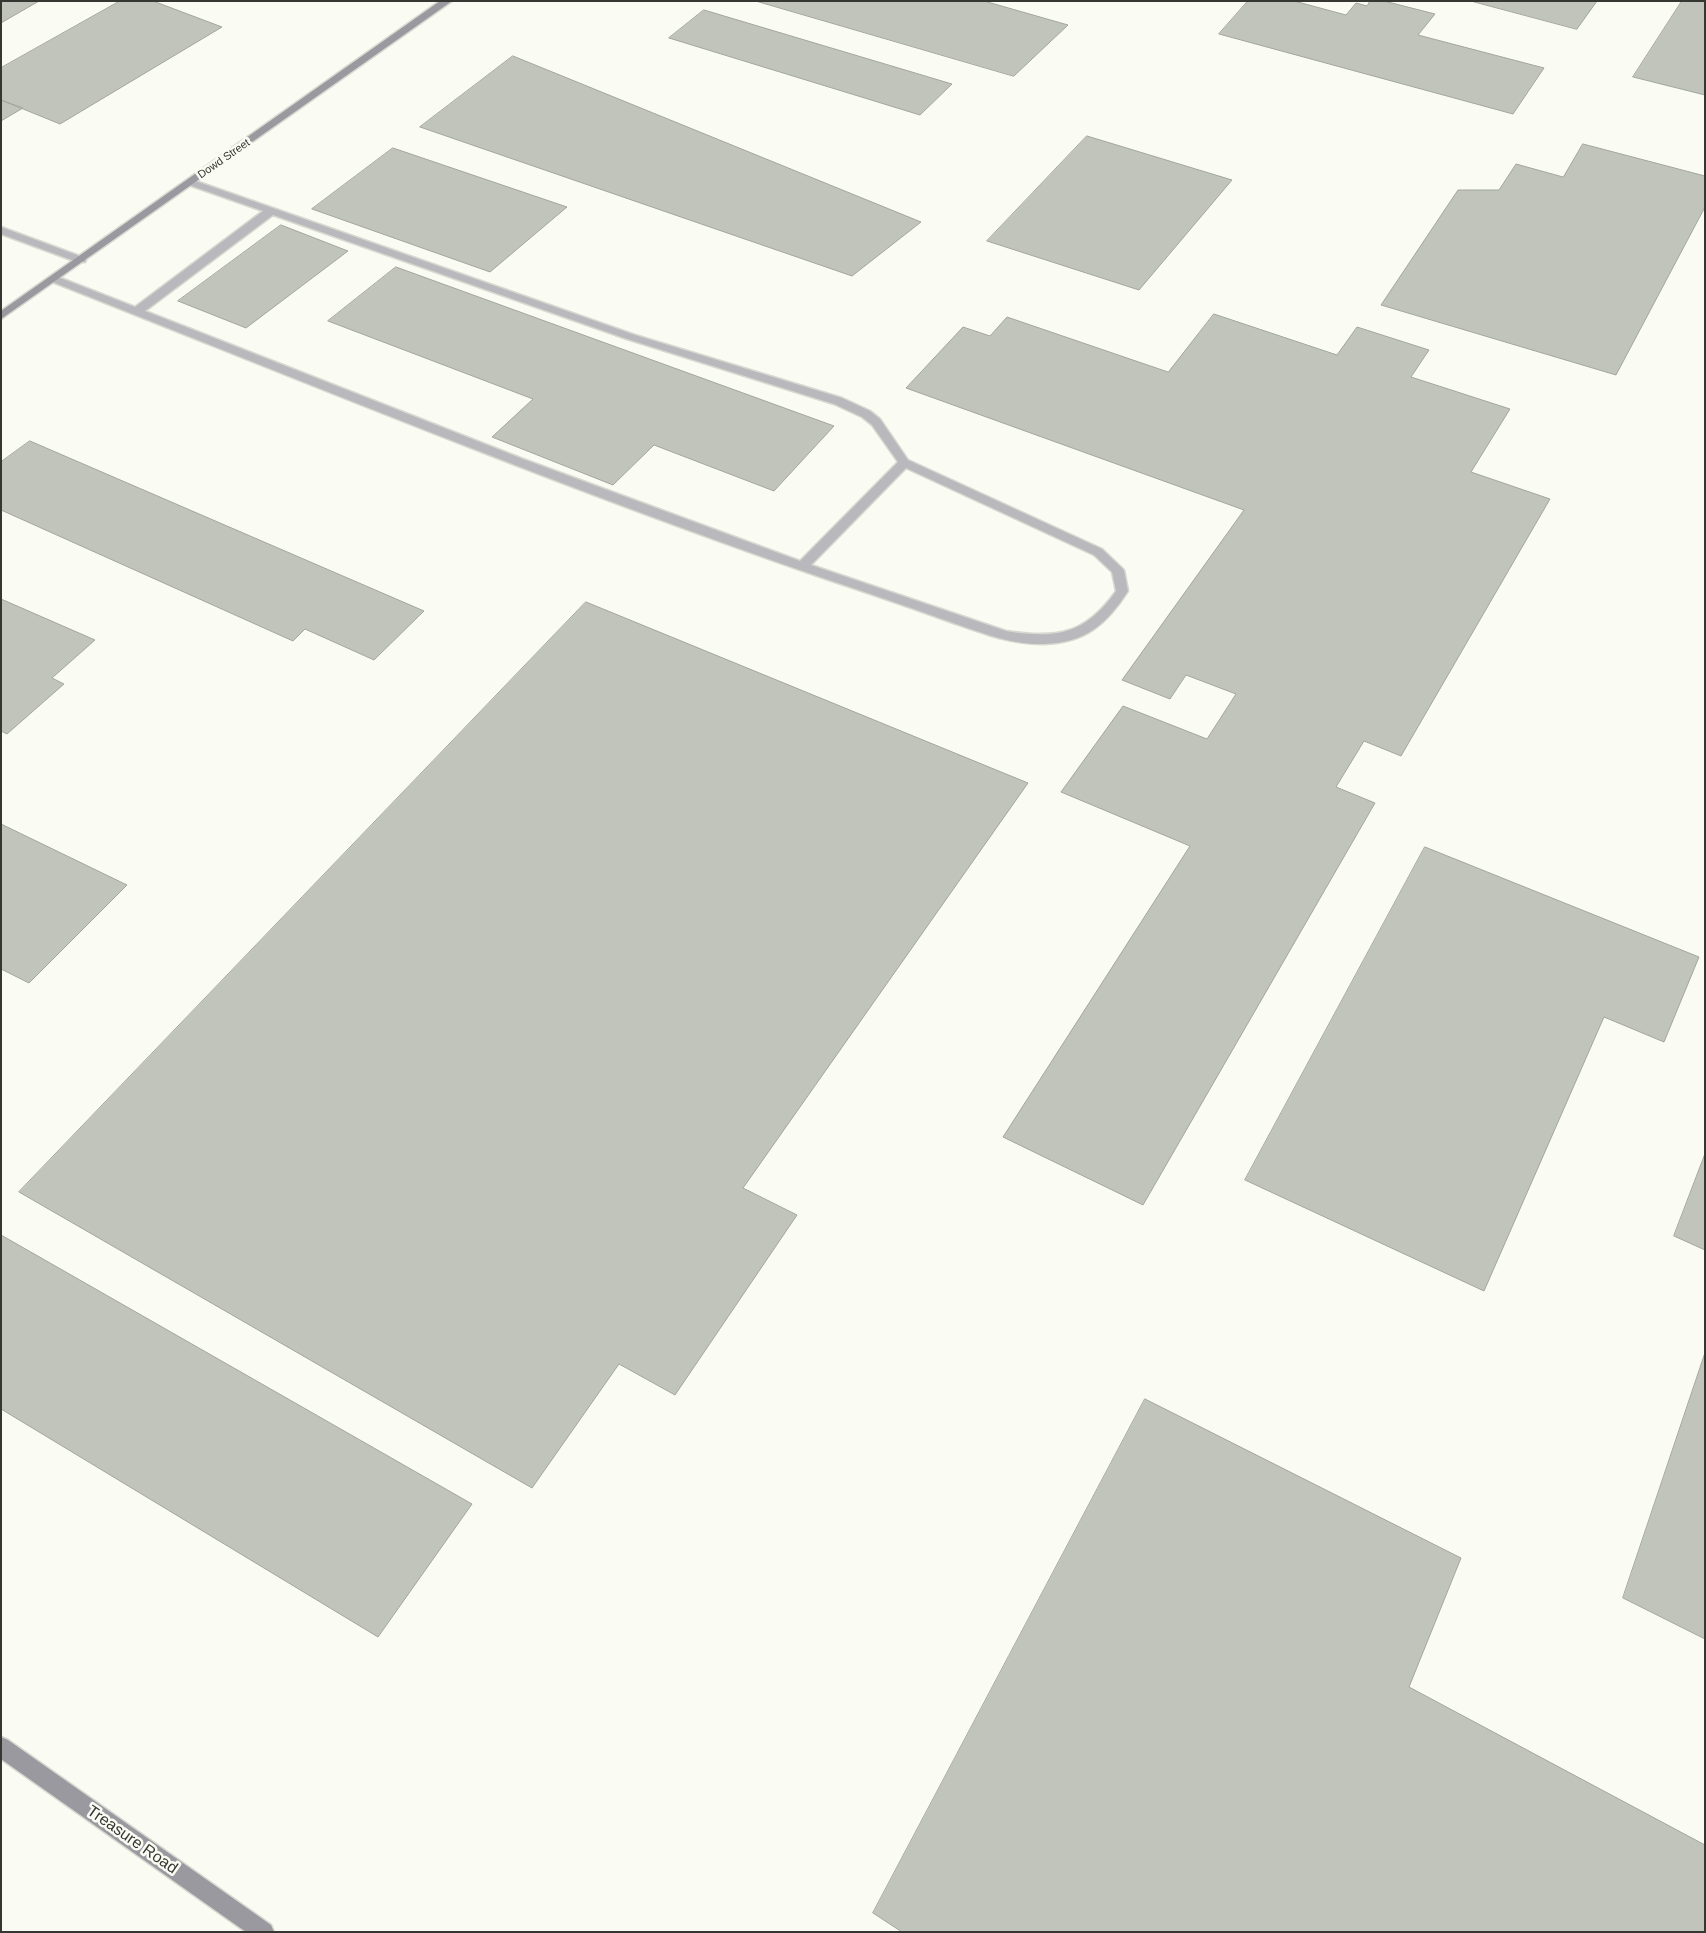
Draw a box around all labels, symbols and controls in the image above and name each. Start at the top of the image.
street label: Dowd Street [195,136,253,182]
street label: Treasure Road [83,1802,181,1878]

